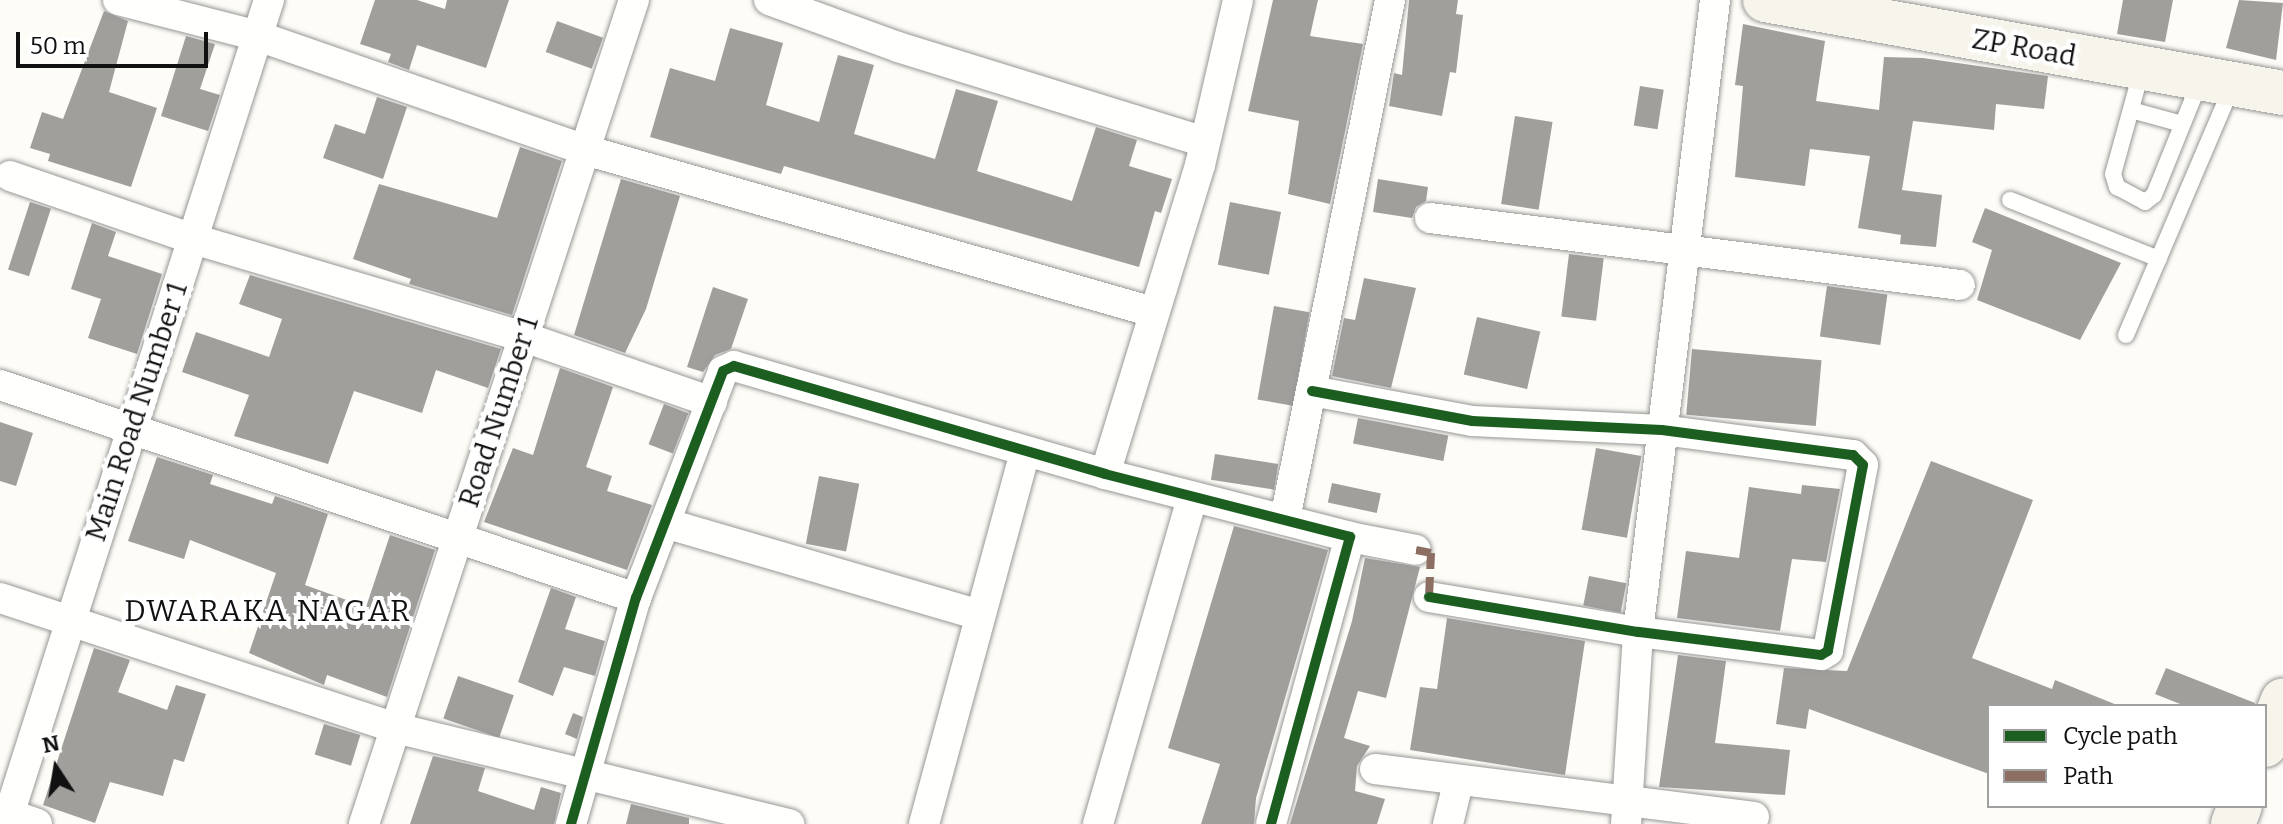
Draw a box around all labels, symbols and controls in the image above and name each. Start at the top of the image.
scale bar [20,16,212,66]
street label: ZP Road [1969,22,2079,74]
text: 50 m [30,32,86,60]
street label: Main Road Number 1 [79,278,195,546]
street label: Road Number 1 [452,312,546,512]
district label: DWARAKA NAGAR [124,593,412,629]
legend [1987,704,2267,808]
text: Cycle path [2063,722,2178,750]
north arrow [16,728,96,808]
text: N [40,729,62,759]
text: Path [2063,762,2113,790]

